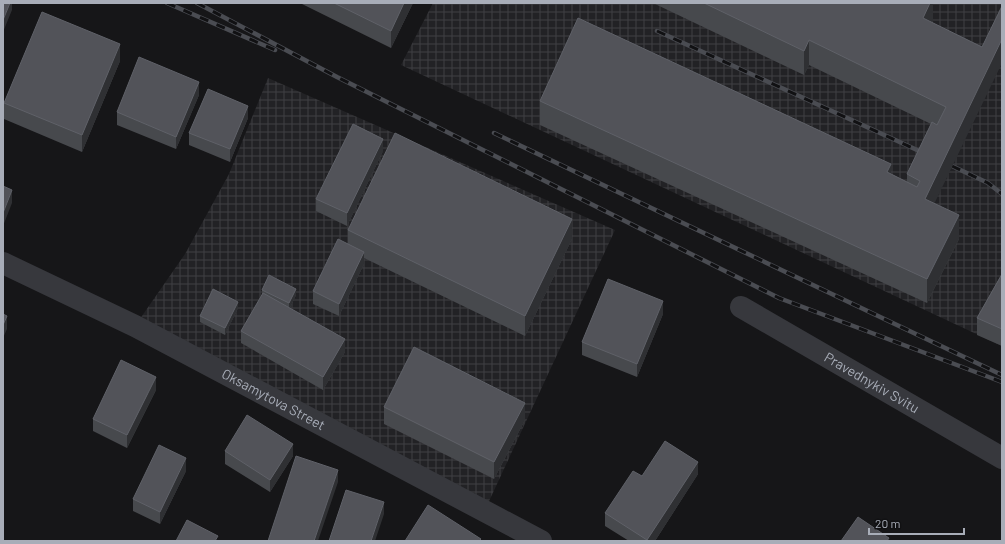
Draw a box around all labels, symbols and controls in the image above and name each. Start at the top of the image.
street label: Pravednykiv Svitu [821,348,923,416]
street label: Oksamytova Street [219,365,328,433]
scale bar [869,510,964,536]
text: 20 m [875,516,901,530]

